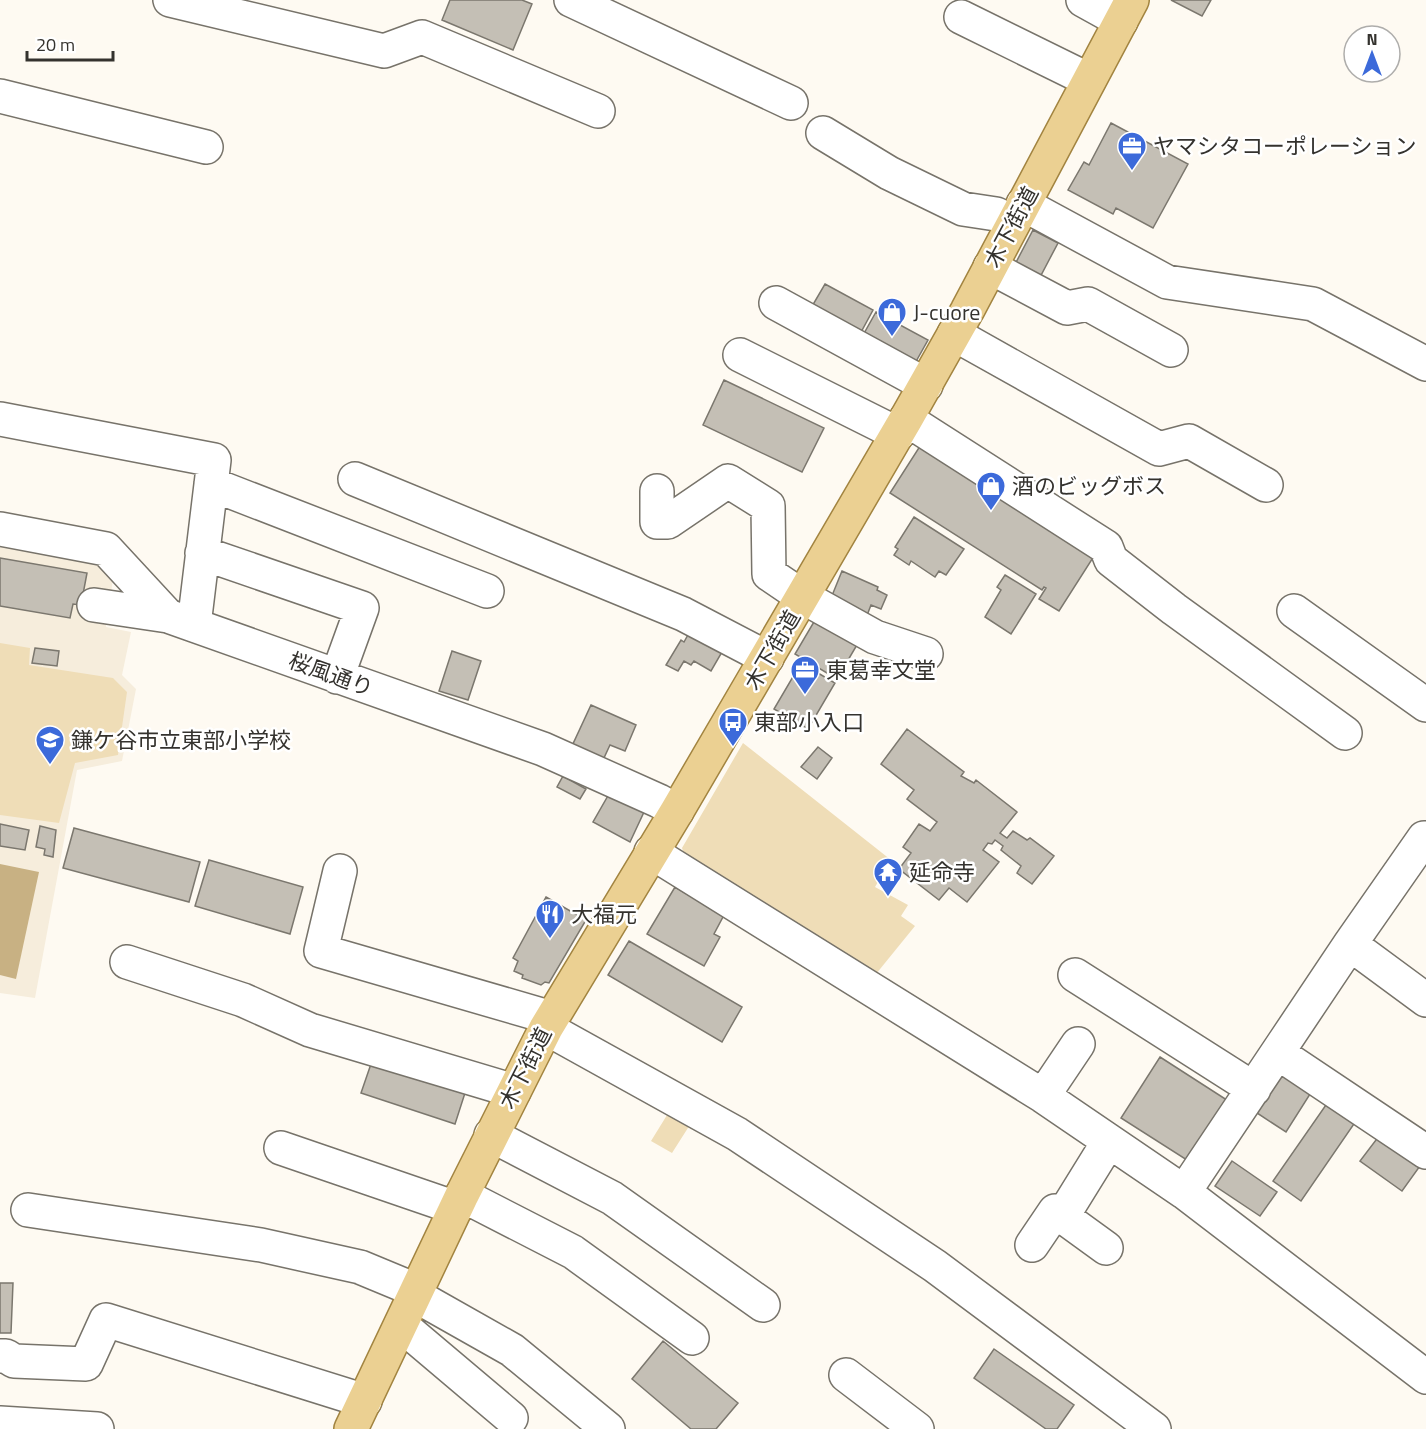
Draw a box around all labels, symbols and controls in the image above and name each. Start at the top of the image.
scale bar [27,24,112,62]
north arrow [1342,24,1402,84]
text: N [1366,27,1378,51]
text: 20 m [36,31,75,58]
place label: ヤマシタコーポレーション [1153,129,1417,163]
office icon: ヤマシタコーポレーション [1116,130,1148,172]
street label: 木下街道 [975,180,1047,274]
place label: J-cuore [913,295,980,329]
shop icon: J-cuore [876,296,908,338]
place label: 酒のビッグボス [1012,469,1166,503]
shop icon: 酒のビッグボス [975,470,1007,512]
street label: 木下街道 [735,603,809,697]
street label: 桜風通り [284,643,378,705]
place label: 東葛幸文堂 [826,653,936,687]
office icon: 東葛幸文堂 [789,654,821,696]
place label: 東部小入口 [754,705,864,739]
bus stop icon: 東部小入口 [717,706,749,748]
place label: 鎌ケ谷市立東部小学校 [71,723,291,757]
school or university icon: 鎌ケ谷市立東部小学校 [34,724,66,766]
place label: 延命寺 [909,855,975,889]
temple icon: 延命寺 [872,856,904,898]
place label: 大福元 [571,897,637,931]
restaurant icon: 大福元 [534,898,566,940]
street label: 木下街道 [490,1021,560,1115]

